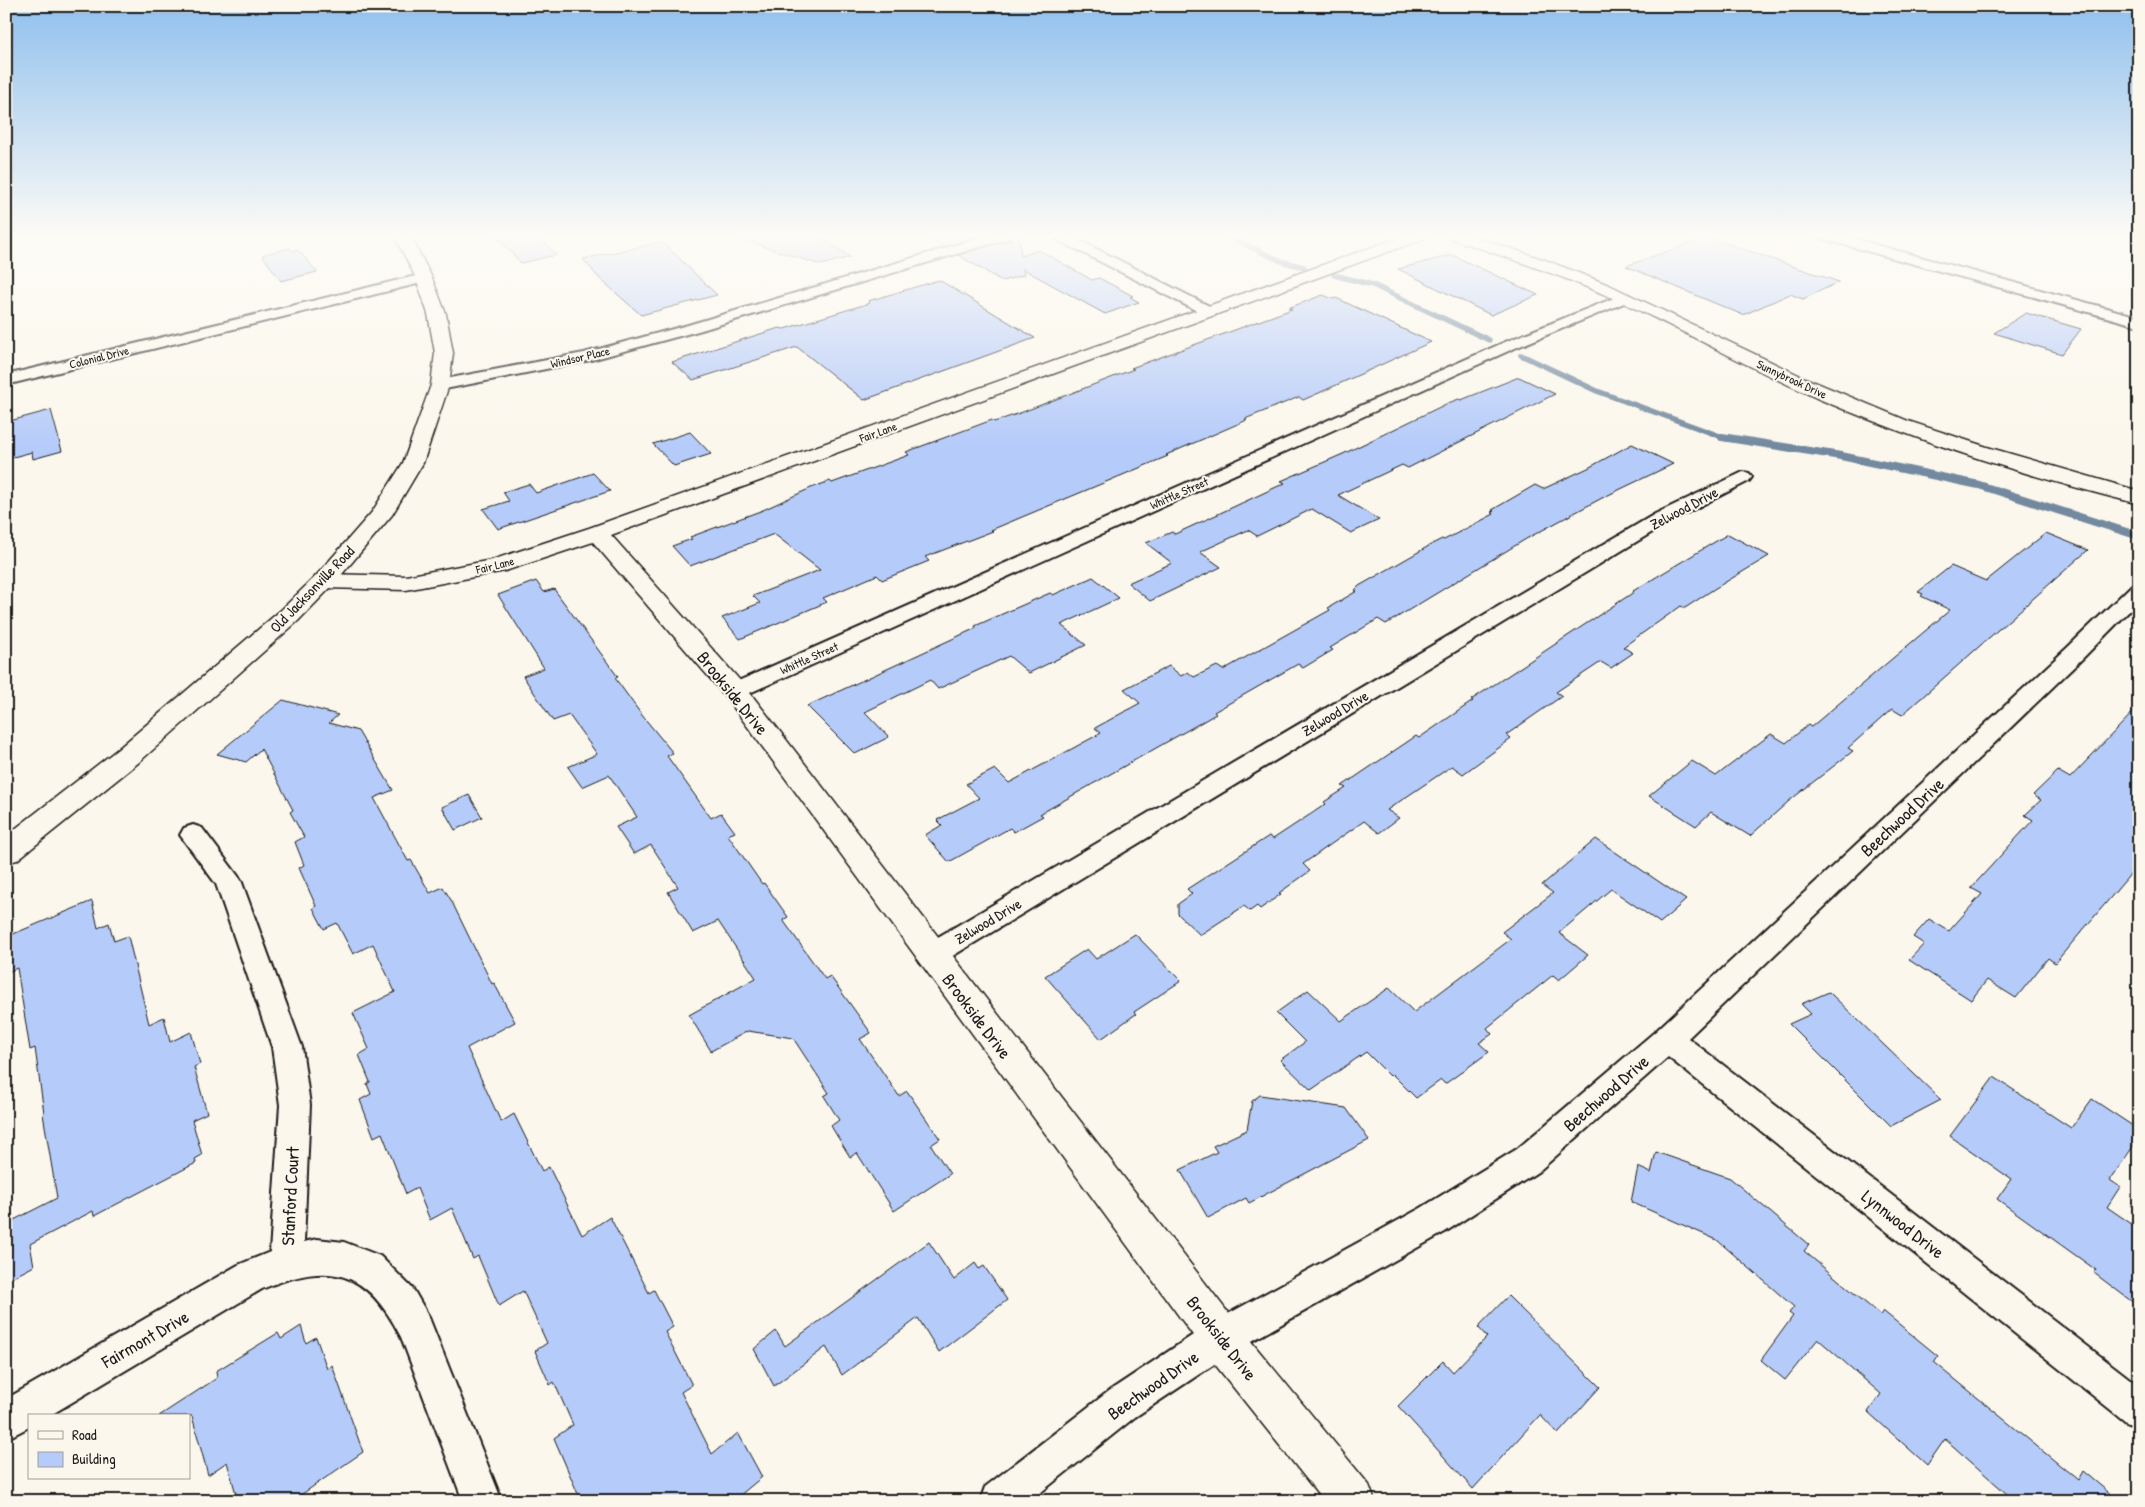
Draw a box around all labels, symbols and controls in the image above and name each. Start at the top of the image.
street label: Colonial Drive [67,341,131,373]
street label: Windsor Place [549,342,611,372]
street label: Sunnybrook Drive [1754,355,1830,403]
street label: Fair Lane [856,417,899,447]
street label: Whittle Street [1147,472,1212,513]
street label: Zelwood Drive [1646,481,1722,535]
street label: Old Jacksonville Road [265,541,359,637]
street label: Fair Lane [473,552,516,578]
street label: Whittle Street [777,637,842,678]
street label: Brookside Drive [691,646,775,740]
street label: Zelwood Drive [1298,685,1372,741]
street label: Beechwood Drive [1855,772,1949,862]
street label: Zelwood Drive [951,893,1025,949]
street label: Brookside Drive [937,968,1017,1064]
street label: Beechwood Drive [1558,1049,1654,1137]
street label: Stanford Court [275,1145,305,1246]
street label: Lynnwood Drive [1857,1184,1949,1264]
street label: Brookside Drive [1181,1290,1263,1386]
street label: Fairmont Drive [96,1304,193,1374]
street label: Beechwood Drive [1102,1344,1204,1426]
legend [28,1414,190,1480]
text: Road [72,1424,97,1445]
text: Building [72,1448,116,1469]

